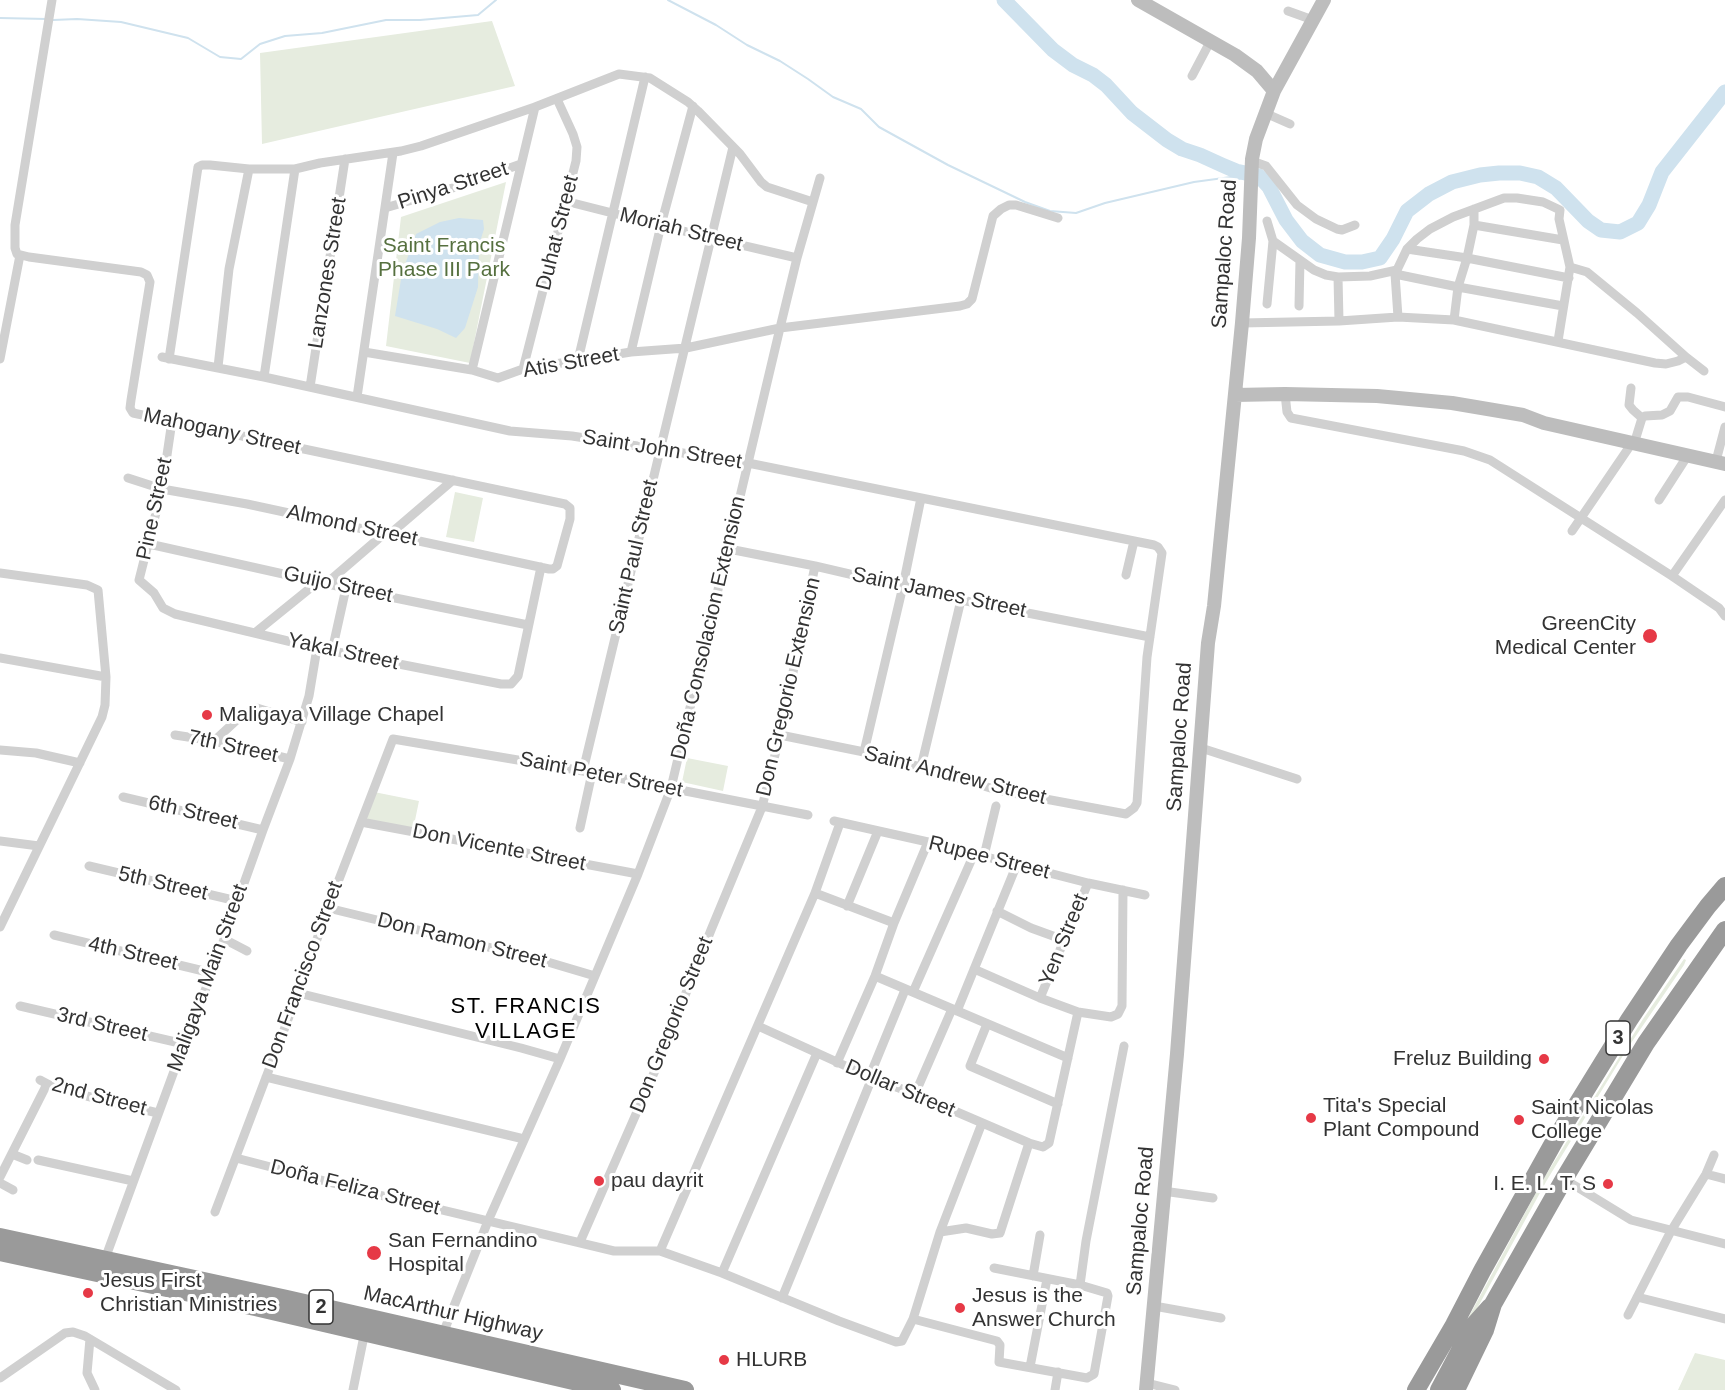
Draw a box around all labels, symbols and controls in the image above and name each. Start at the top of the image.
street label: Pinya Street [395,156,511,216]
street label: Duhat Street [532,173,584,293]
street label: Sampaloc Road [1207,179,1243,329]
street label: Lanzones Street [304,196,352,350]
street label: Moriah Street [617,203,745,257]
park label: Saint Francis Phase III Park [378,233,510,283]
street label: Atis Street [521,342,621,384]
street label: Mahogany Street [141,403,303,461]
street label: Saint John Street [580,425,744,475]
street label: Pine Street [132,456,178,562]
street label: Saint Paul Street [604,477,664,637]
street label: Doña Consolacion Extension [666,494,752,762]
street label: Almond Street [284,500,420,552]
street label: Guijo Street [281,561,395,609]
street label: Saint James Street [850,562,1028,624]
street label: Don Gregorio Extension [752,575,826,799]
place label: GreenCity Medical Center [1495,611,1636,661]
marker: GreenCity Medical Center [1641,627,1659,645]
street label: Yakal Street [285,628,401,676]
street label: Sampaloc Road [1162,662,1198,812]
place label: Maligaya Village Chapel [219,702,444,728]
marker: Maligaya Village Chapel [200,708,214,722]
street label: 7th Street [186,725,280,769]
street label: Saint Andrew Street [861,741,1049,811]
street label: Saint Peter Street [517,747,685,803]
street label: 6th Street [146,790,240,836]
street label: Don Vicente Street [410,819,588,877]
street label: Rupee Street [926,831,1052,885]
street label: 5th Street [116,861,210,907]
street label: Don Francisco Street [257,878,349,1072]
street label: Maligaya Main Street [162,881,254,1075]
street label: Yen Street [1034,890,1094,990]
street label: Don Ramon Street [375,908,549,974]
street label: 4th Street [86,931,180,977]
street label: Don Gregorio Street [625,933,719,1117]
district label: ST. FRANCIS VILLAGE [451,994,601,1046]
street label: 3rd Street [54,1002,150,1048]
road number: 3 [1606,1021,1630,1055]
place label: Freluz Building [1393,1046,1532,1072]
marker: Freluz Building [1537,1052,1551,1066]
street label: Dollar Street [841,1055,959,1123]
street label: 2nd Street [49,1072,149,1122]
place label: Tita's Special Plant Compound [1323,1093,1479,1143]
place label: Saint Nicolas College [1531,1095,1654,1145]
marker: Tita's Special Plant Compound [1304,1111,1318,1125]
marker: Saint Nicolas College [1512,1113,1526,1127]
street label: Sampaloc Road [1122,1145,1160,1297]
street label: Doña Feliza Street [268,1155,442,1221]
place label: pau dayrit [611,1168,703,1194]
place label: I. E. L. T. S [1493,1171,1596,1197]
marker: pau dayrit [592,1174,606,1188]
marker: I. E. L. T. S [1601,1177,1615,1191]
place label: San Fernandino Hospital [388,1228,537,1278]
marker: San Fernandino Hospital [365,1244,383,1262]
place label: Jesus First Christian Ministries [100,1268,277,1318]
street label: MacArthur Highway [361,1281,545,1347]
place label: Jesus is the Answer Church [972,1283,1116,1333]
marker: Jesus First Christian Ministries [81,1286,95,1300]
road number: 2 [309,1290,333,1324]
marker: Jesus is the Answer Church [953,1301,967,1315]
place label: HLURB [736,1347,807,1373]
marker: HLURB [717,1353,731,1367]

